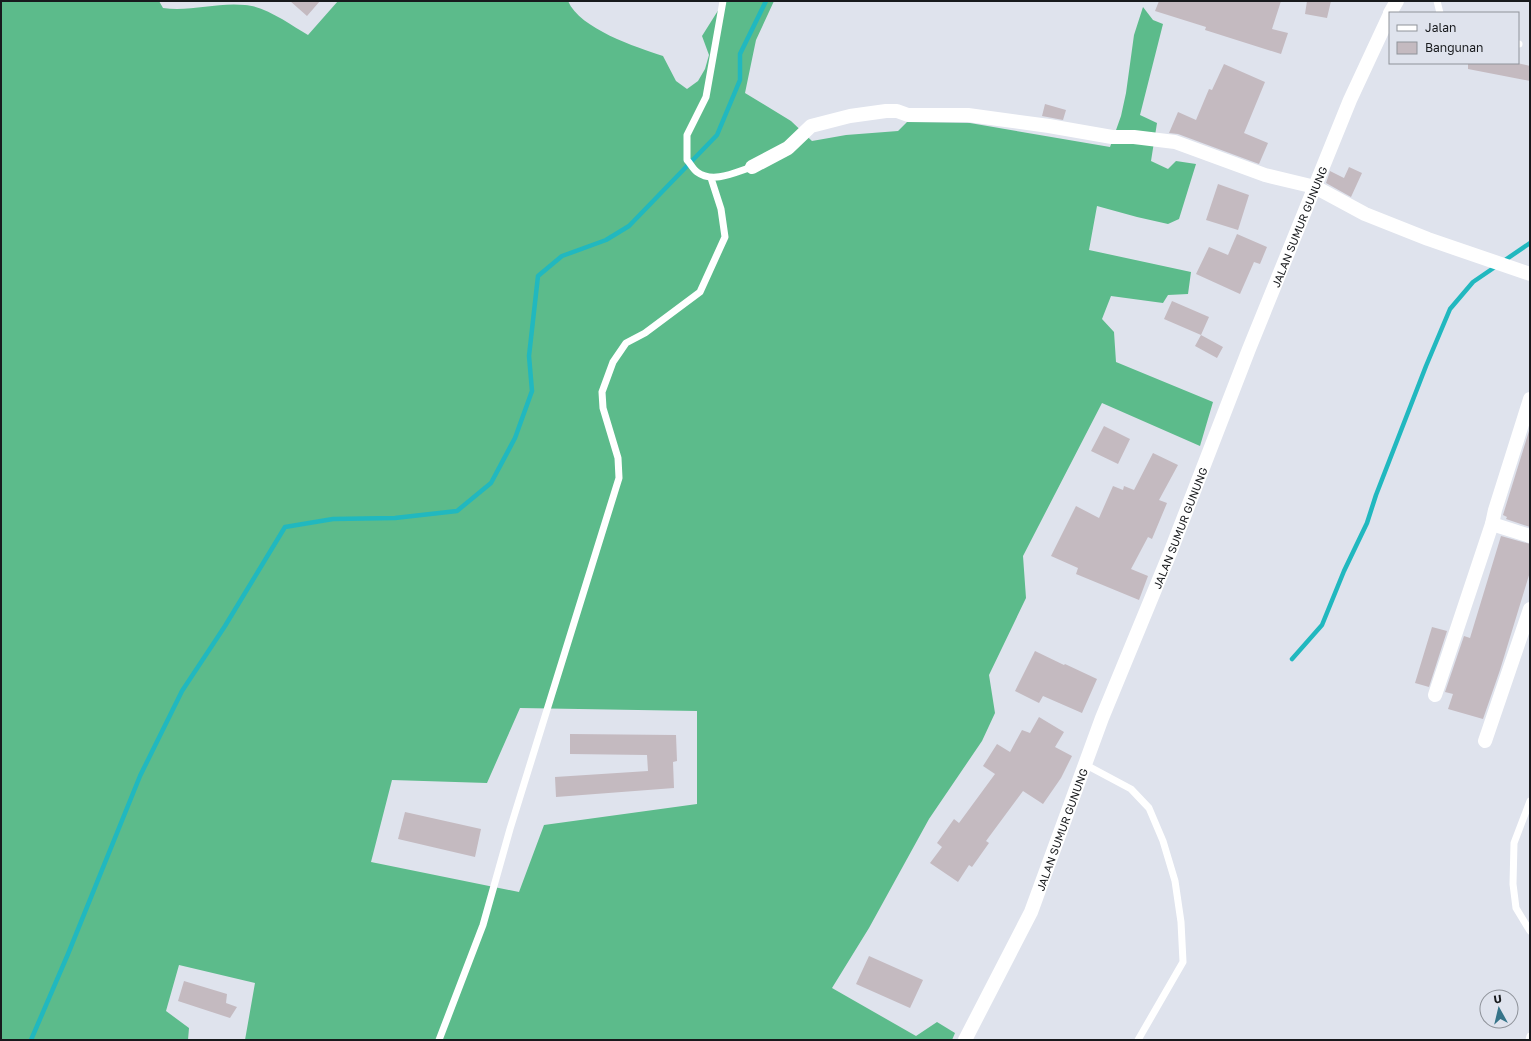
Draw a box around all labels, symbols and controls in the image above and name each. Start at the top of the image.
legend [1389,12,1519,64]
text: Jalan [1425,20,1456,35]
text: Bangunan [1425,40,1483,55]
street label: JALAN SUMUR GUNUNG [1268,164,1329,289]
street label: JALAN SUMUR GUNUNG [1150,465,1209,590]
street label: JALAN SUMUR GUNUNG [1033,766,1090,892]
north arrow [1479,989,1519,1029]
text: U [1493,992,1502,1006]

